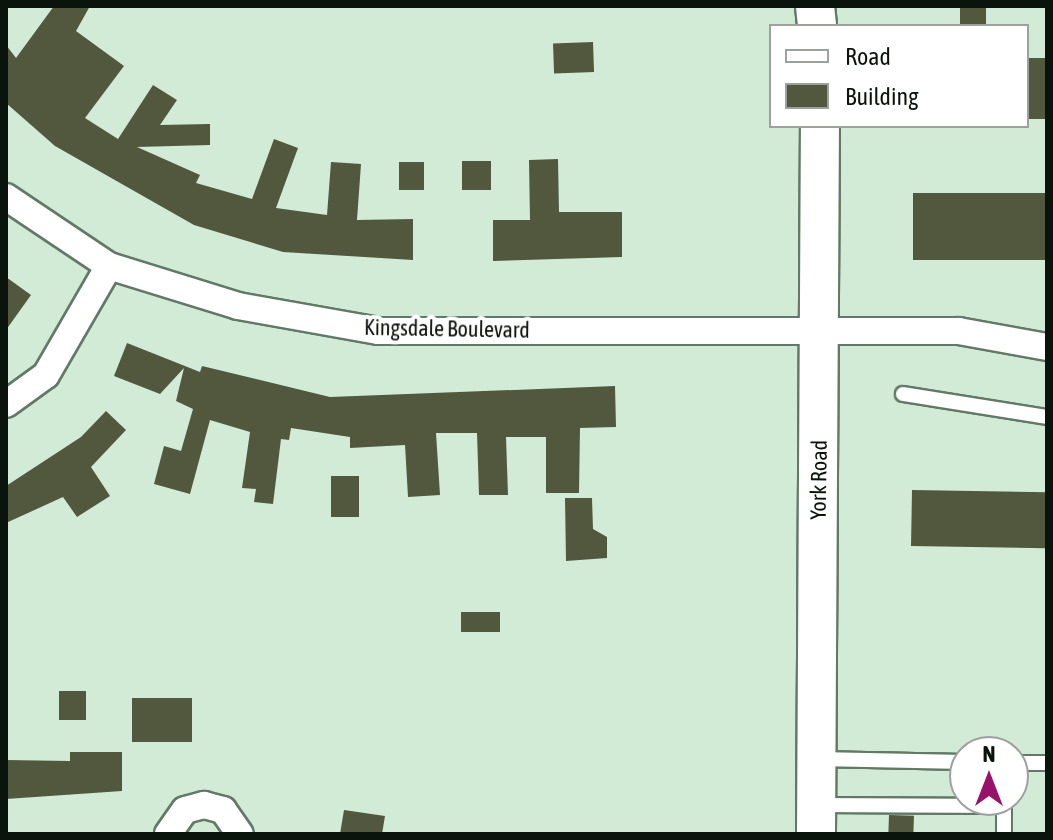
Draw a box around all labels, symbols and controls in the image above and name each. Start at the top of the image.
legend [769,24,1029,128]
text: Road [845,43,891,70]
text: Building [845,83,918,110]
street label: Kingsdale Boulevard [364,314,530,344]
street label: York Road [805,440,833,520]
north arrow [949,736,1029,816]
text: N [983,741,995,767]

